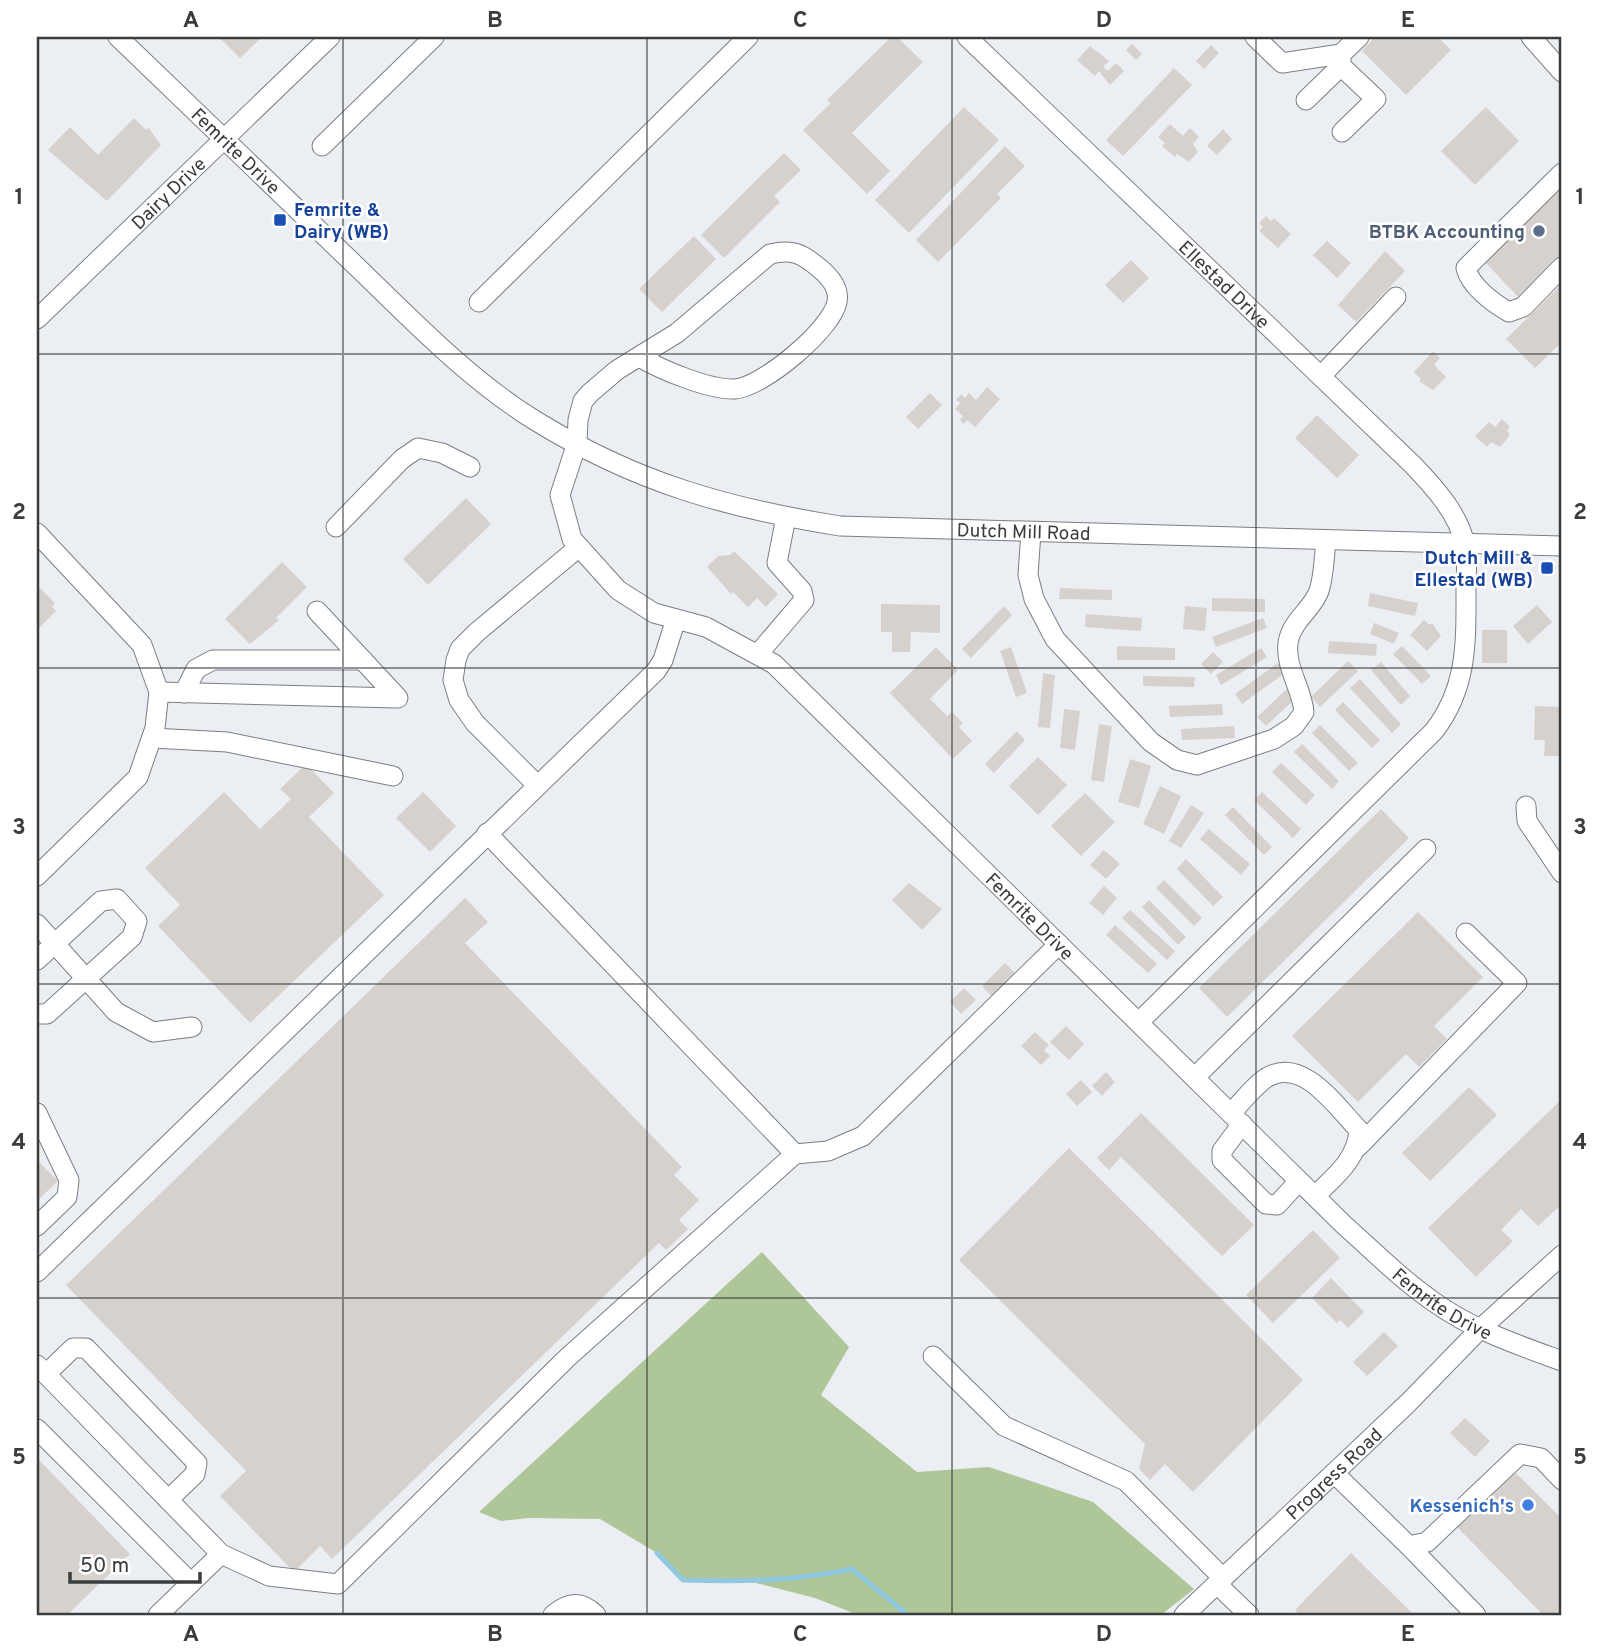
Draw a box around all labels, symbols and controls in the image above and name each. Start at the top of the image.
text: A [183,7,199,36]
text: B [487,7,503,36]
text: C [793,7,807,36]
text: D [1096,7,1112,36]
text: E [1401,7,1415,36]
street label: Femrite Drive [185,104,284,201]
street label: Dairy Drive [127,153,212,236]
text: 1 [14,184,24,213]
text: 1 [1575,184,1585,213]
place label: Femrite & Dairy (WB) [294,199,389,245]
marker: Femrite & Dairy (WB) [272,212,288,228]
place label: BTBK Accounting [1369,221,1525,245]
marker: BTBK Accounting [1531,223,1547,239]
street label: Ellestad Drive [1172,236,1274,335]
text: 2 [12,499,26,528]
text: 2 [1573,499,1587,528]
street label: Dutch Mill Road [956,519,1091,547]
place label: Dutch Mill & Ellestad (WB) [1415,547,1533,593]
marker: Dutch Mill & Ellestad (WB) [1539,560,1555,576]
text: 3 [12,814,26,843]
text: 3 [1573,814,1587,843]
street label: Femrite Drive [979,869,1078,966]
text: 4 [12,1129,26,1158]
text: 4 [1573,1129,1587,1158]
street label: Femrite Drive [1386,1264,1495,1347]
street label: Progress Road [1282,1424,1388,1526]
text: 5 [12,1444,26,1473]
text: 5 [1573,1444,1587,1473]
place label: Kessenich's [1410,1495,1514,1519]
marker: Kessenich's [1520,1497,1536,1513]
scale bar [70,1540,200,1584]
text: 50 m [80,1553,129,1580]
text: A [183,1621,199,1650]
text: B [487,1621,503,1650]
text: C [793,1621,807,1650]
text: D [1096,1621,1112,1650]
text: E [1401,1621,1415,1650]

